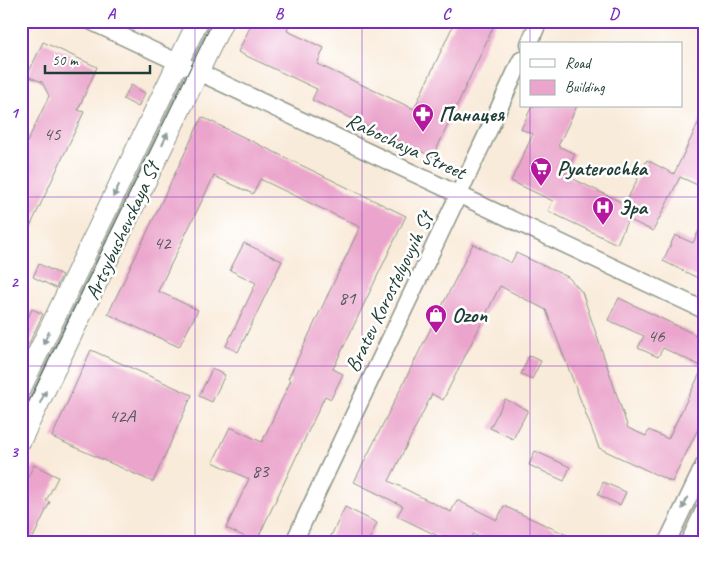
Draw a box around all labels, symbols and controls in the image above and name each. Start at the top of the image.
text: A [107,4,117,24]
text: B [275,4,285,24]
text: C [442,4,452,24]
text: D [609,4,620,24]
scale bar [45,42,150,74]
legend [520,42,682,108]
text: 50 m [52,51,79,70]
text: Road [565,54,592,73]
text: Building [565,78,605,97]
place label: Панацея [439,101,505,127]
pharmacy icon: Панацея [411,102,435,133]
text: 1 [10,103,19,123]
street label: Rabochaya Street [342,107,472,186]
house number: 45 [43,122,62,146]
one-way arrow [162,132,170,146]
street label: Artsybushevskaya St [79,155,167,304]
place label: Pyaterochka [557,155,648,181]
supermarket icon: Pyaterochka [529,156,553,187]
one-way arrow [112,184,120,198]
place label: Эра [619,194,649,220]
hospital icon: Эра [591,195,615,226]
street label: Bratev Korostelyovyih St [339,205,440,376]
house number: 42 [153,231,172,255]
text: 2 [10,272,19,292]
house number: 81 [338,286,357,310]
place label: Ozon [452,302,487,328]
shop icon: Ozon [424,303,448,334]
house number: 46 [647,324,666,348]
one-way arrow [41,331,49,345]
one-way arrow [39,389,47,404]
house number: 42А [109,404,137,428]
text: 3 [10,442,19,462]
house number: 83 [251,459,270,483]
one-way arrow [681,496,689,510]

